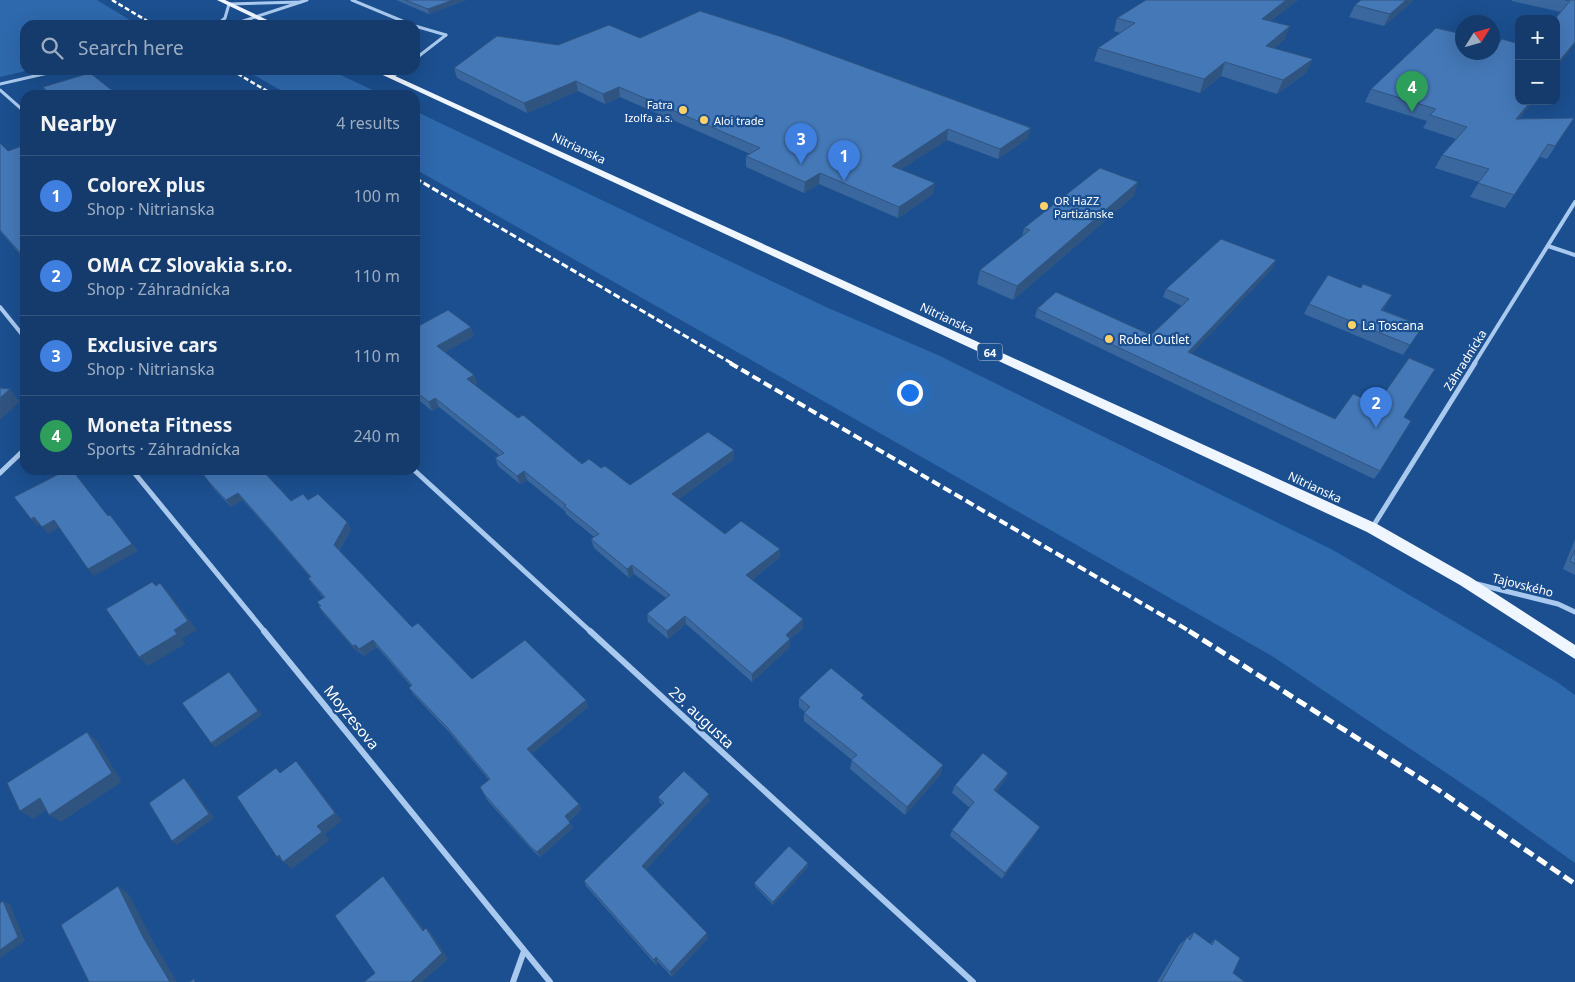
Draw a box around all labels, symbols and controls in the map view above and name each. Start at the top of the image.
north arrow [1455,15,1500,60]
map controls [1515,15,1560,105]
button: + [1515,15,1560,60]
search box [20,20,420,75]
icon: search [38,34,66,62]
text: Search here [78,35,184,61]
button: − [1515,60,1560,105]
pin: 4 [1396,71,1428,112]
place label: Fatra Izolfa a.s. [624,97,673,125]
marker: Fatra Izolfa a.s. [677,104,689,116]
text: Nearby [40,109,116,137]
text: 4 results [336,112,400,134]
place label: Aloi trade [714,113,764,128]
marker: Aloi trade [698,114,710,126]
pin: 3 [785,123,817,164]
street label: Nitrianska [549,128,609,168]
pin: 1 [828,140,860,181]
text: ColoreX plus [87,172,205,198]
text: 1 [51,185,61,207]
text: 100 m [353,185,400,207]
place label: OR HaZZ Partizánske [1054,193,1114,221]
text: Shop · Nitrianska [87,198,215,220]
marker: OR HaZZ Partizánske [1038,200,1050,212]
text: OMA CZ Slovakia s.r.o. [87,252,293,278]
text: 2 [51,265,61,287]
text: 110 m [353,265,400,287]
text: Shop · Záhradnícka [87,278,230,300]
street label: Nitrianska [917,298,977,338]
place label: La Toscana [1362,317,1424,334]
marker: La Toscana [1346,319,1358,331]
street label: Záhradnícka [1439,326,1491,394]
place label: Robel Outlet [1119,331,1190,348]
text: Exclusive cars [87,332,218,358]
marker: Robel Outlet [1103,333,1115,345]
road number: 64 [978,344,1002,361]
text: 3 [51,345,61,367]
text: 110 m [353,345,400,367]
text: Shop · Nitrianska [87,358,215,380]
your location [897,380,923,406]
pin: 2 [1360,387,1392,428]
text: Moneta Fitness [87,412,232,438]
text: 4 [51,425,61,447]
text: 240 m [353,425,400,447]
text: Sports · Záhradnícka [87,438,240,460]
street label: Nitrianska [1285,467,1345,507]
street label: Tajovského [1491,569,1555,601]
street label: Moyzesova [320,681,384,753]
street label: 29. augusta [665,682,739,752]

